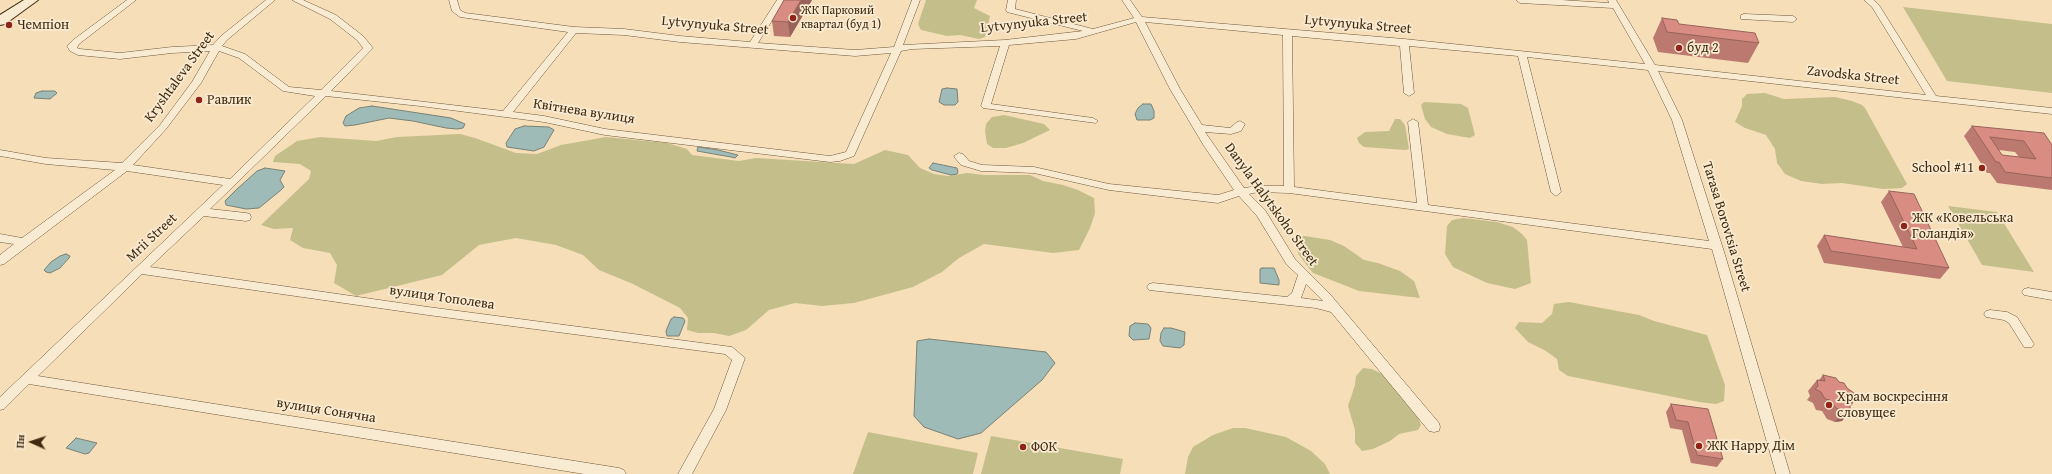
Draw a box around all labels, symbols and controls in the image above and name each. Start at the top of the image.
place label: ЖК Парковий квартал (буд 1) [801,4,881,32]
street label: Lytvynyuka Street [980,9,1088,37]
street label: Lytvynyuka Street [1304,12,1412,38]
street label: Lytvynyuka Street [661,13,769,39]
marker: ЖК Парковий квартал (буд 1) [788,13,798,23]
place label: Чемпіон [17,17,69,33]
marker: Чемпіон [4,20,14,30]
street label: Kryshtaleva Street [141,28,219,126]
place label: буд 2 [1687,40,1719,56]
marker: буд 2 [1674,43,1684,53]
street label: Zavodska Street [1806,63,1900,89]
place label: Равлик [207,92,251,108]
marker: Равлик [194,95,204,105]
street label: Квітнева вулиця [532,96,636,128]
street label: Danyla Halytskoho Street [1221,140,1321,270]
street label: Tarasa Borovtsia Street [1698,160,1754,294]
place label: School #11 [1912,160,1974,176]
marker: School #11 [1977,163,1987,173]
street label: Mrii Street [123,210,181,266]
place label: ЖК «Ковельська Голандія» [1912,210,2013,242]
marker: ЖК «Ковельська Голандія» [1899,221,1909,231]
street label: вулиця Тополева [388,282,496,314]
place label: Храм воскресіння словущеє [1837,389,1948,422]
street label: вулиця Сонячна [275,395,377,427]
marker: Храм воскресіння словущеє [1824,400,1834,410]
north arrow [12,422,52,462]
text: Пн [12,434,28,449]
place label: ЖК Happy Дім [1707,438,1795,454]
place label: ФОК [1031,439,1057,455]
marker: ЖК Happy Дім [1694,441,1704,451]
marker: ФОК [1018,442,1028,452]

